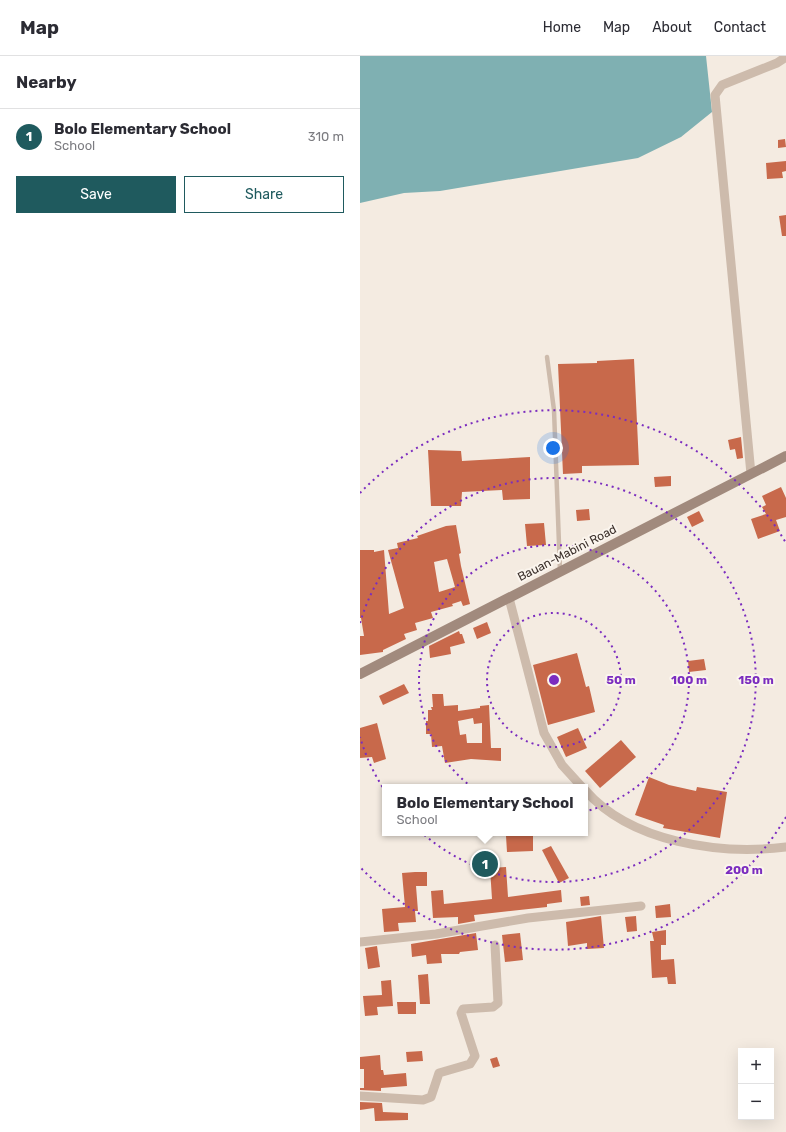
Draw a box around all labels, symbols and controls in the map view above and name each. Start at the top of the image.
text: Map [20,16,59,39]
text: Home [543,19,581,36]
text: Map [603,19,630,36]
text: About [652,19,692,36]
text: Contact [714,19,766,36]
text: Nearby [16,72,77,92]
text: Bolo Elementary School [54,120,231,138]
text: 1 [26,129,32,144]
text: 310 m [308,129,344,144]
text: School [54,138,95,153]
button: Save [16,176,176,213]
button: Share [184,176,344,213]
your location [543,438,563,458]
street label: Bauan-Mabini Road [515,522,619,584]
centre of rings [547,673,561,687]
text: 50 m [606,673,636,687]
text: 100 m [671,673,707,687]
text: 150 m [738,673,774,687]
popup [382,784,588,836]
text: Bolo Elementary School [397,794,573,812]
text: School [397,812,438,827]
pin: 1 [472,849,498,879]
text: 200 m [725,863,763,877]
map controls [738,1048,774,1120]
button: + [738,1048,774,1084]
button: − [738,1084,774,1120]

